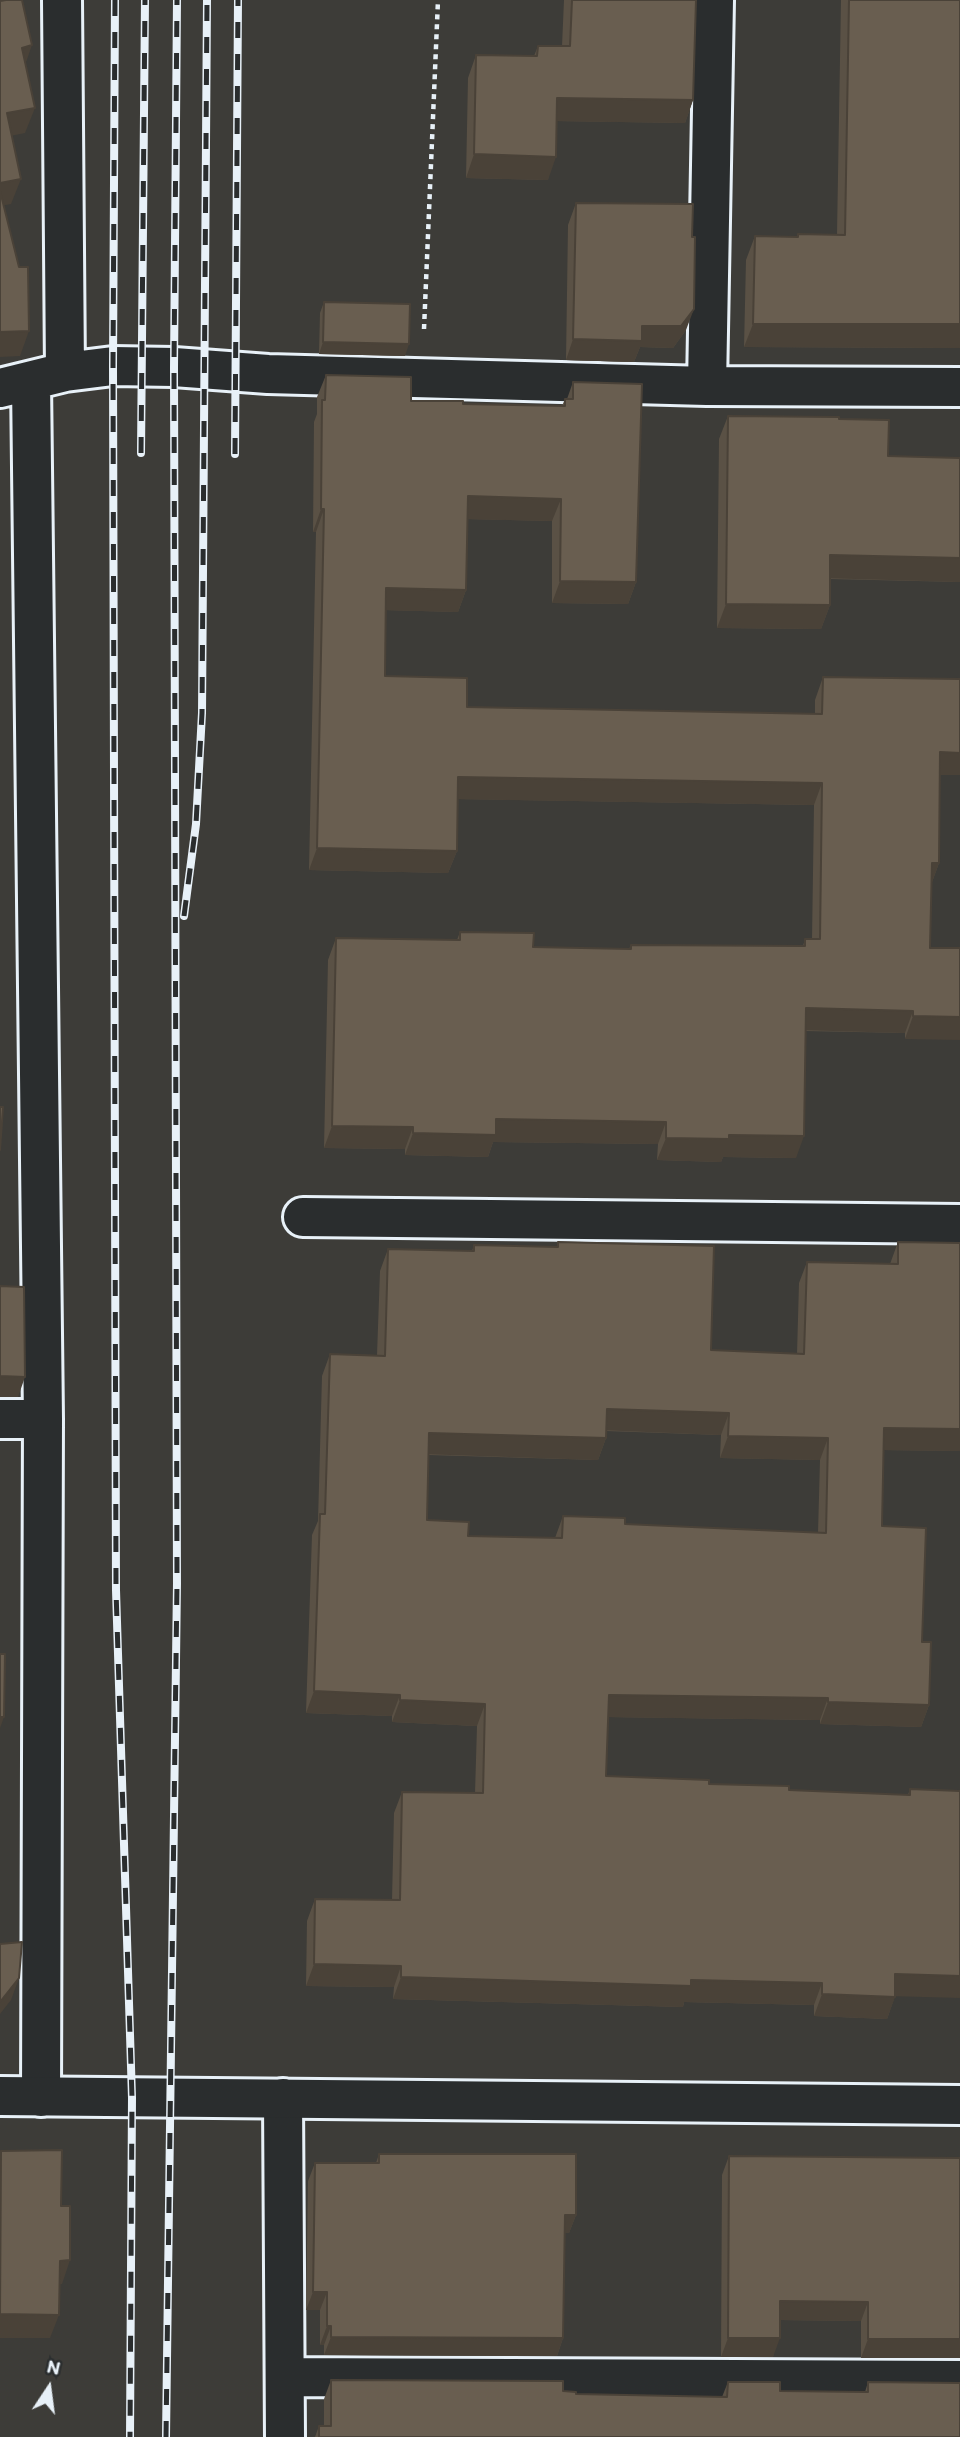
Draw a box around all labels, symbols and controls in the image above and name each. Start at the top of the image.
north arrow [14,2353,84,2423]
text: N [45,2354,63,2380]

